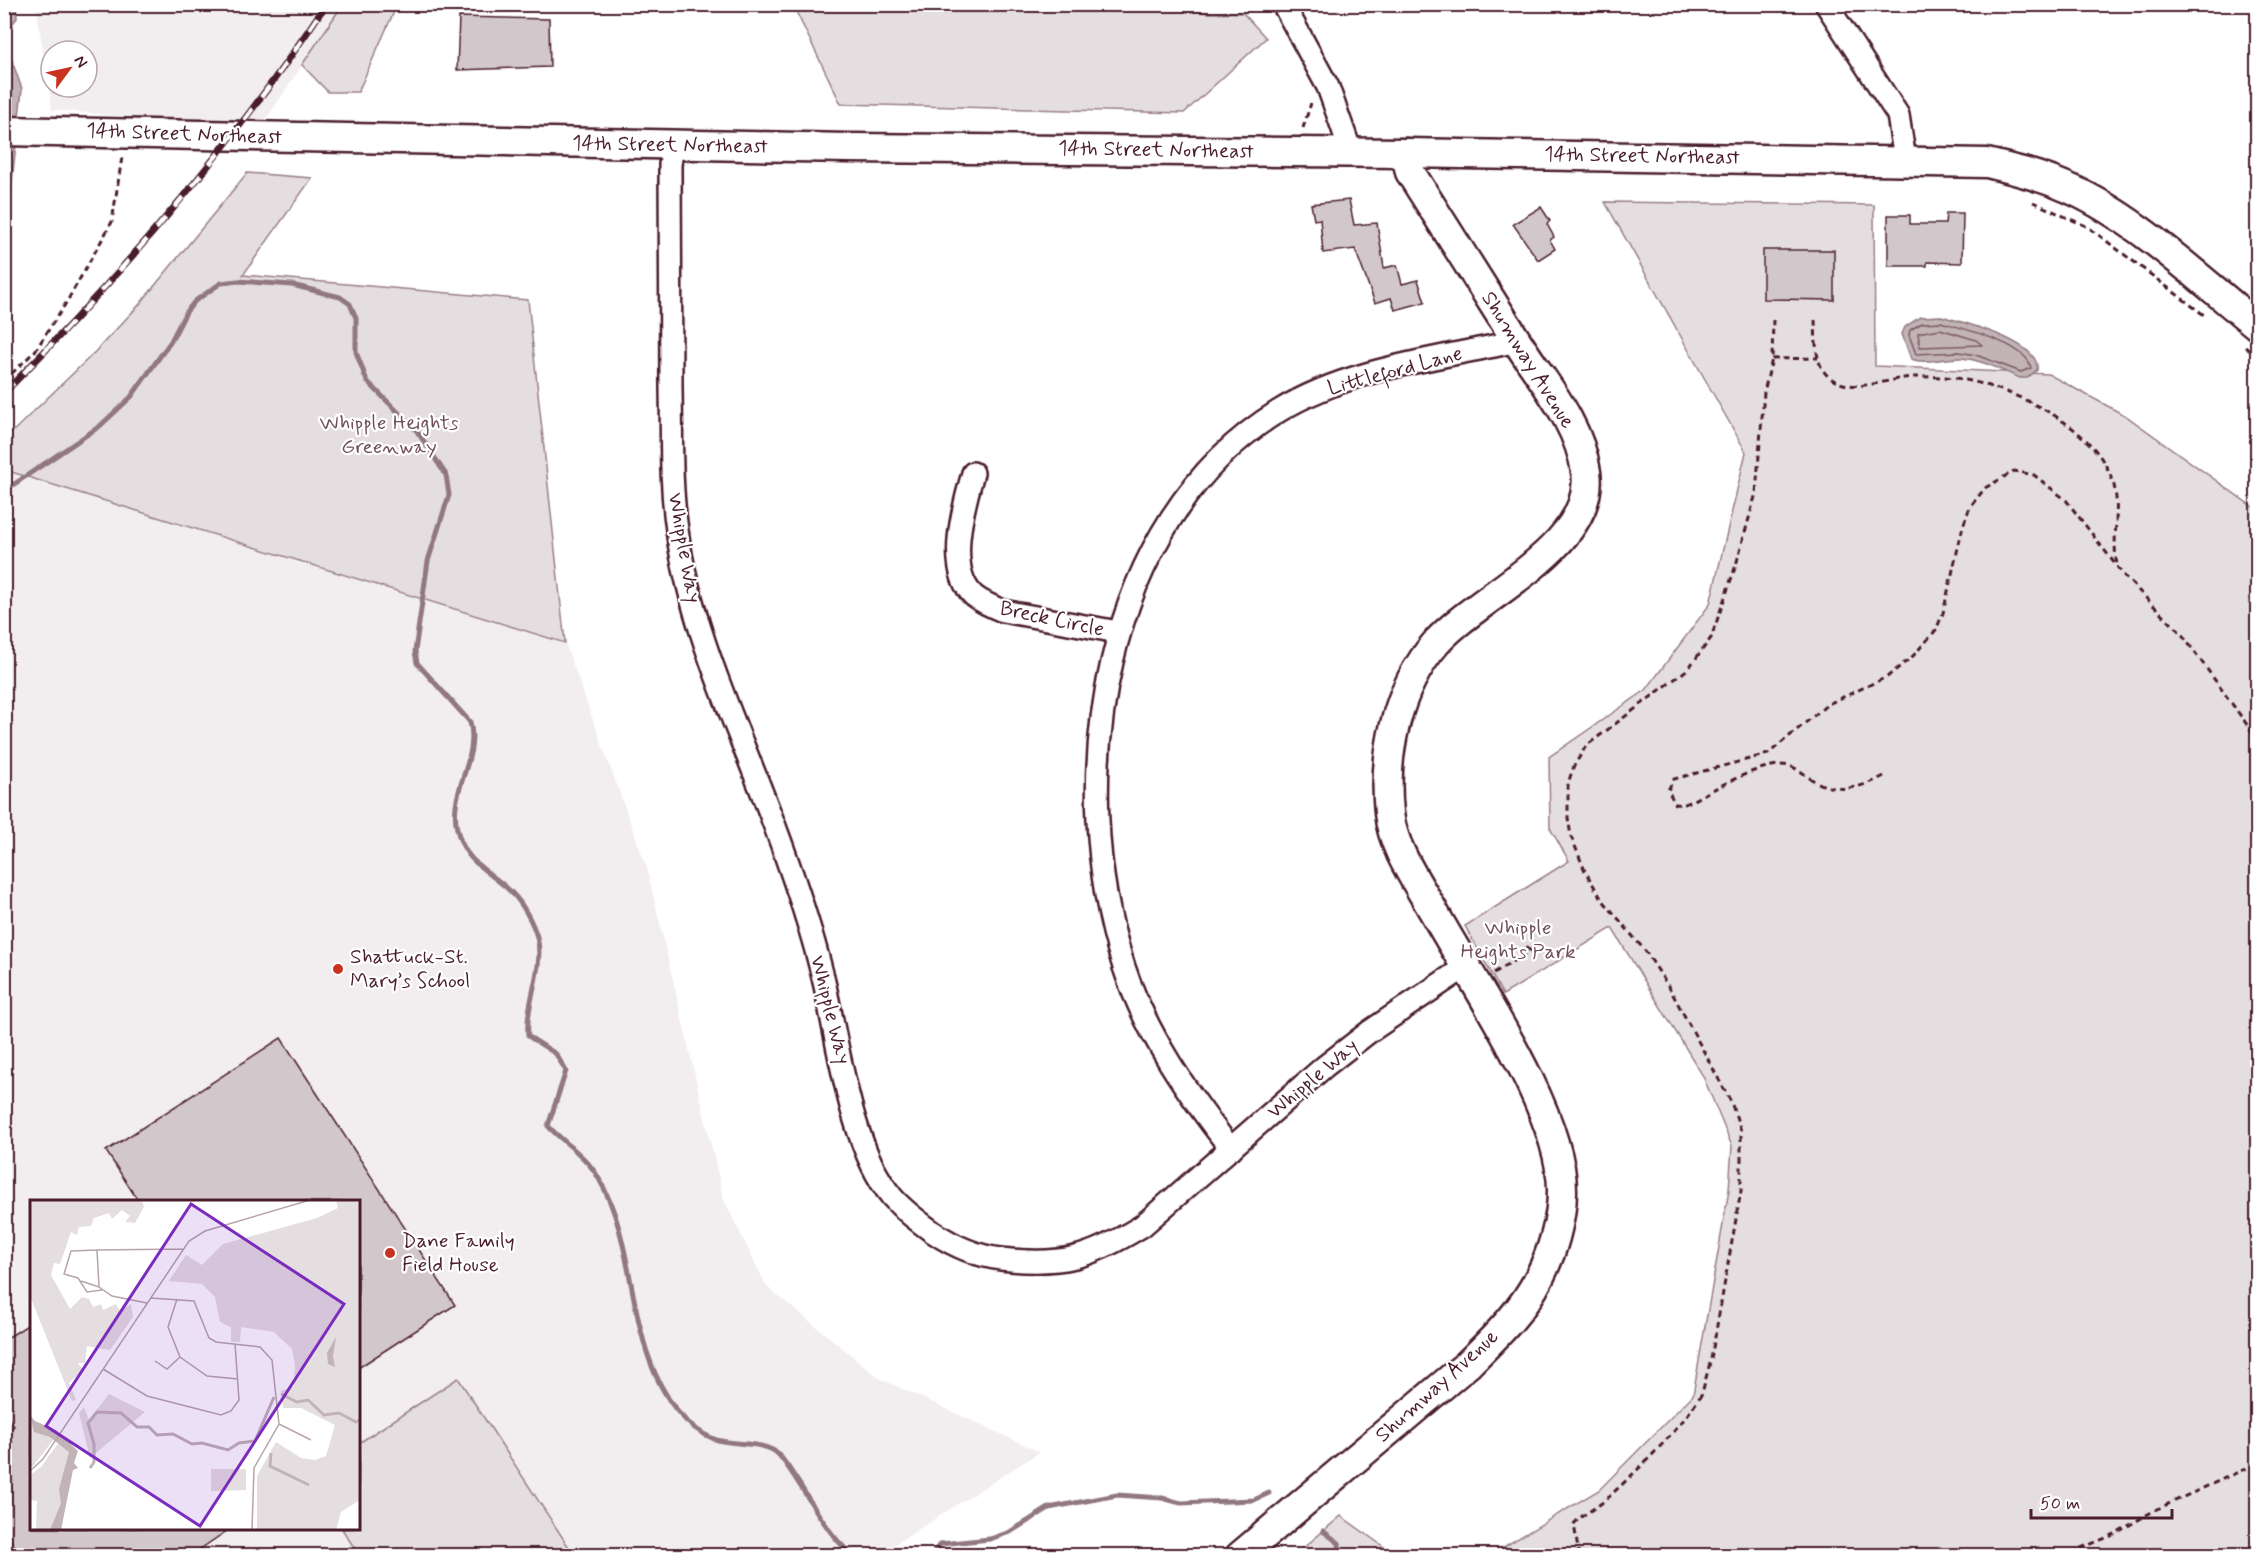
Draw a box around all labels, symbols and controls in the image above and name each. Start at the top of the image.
north arrow [39,39,99,99]
text: N [69,51,92,72]
street label: 14th Street Northeast [86,117,283,151]
street label: 14th Street Northeast [572,129,769,161]
street label: 14th Street Northeast [1058,134,1255,166]
street label: 14th Street Northeast [1544,140,1741,172]
street label: Shumway Avenue [1475,286,1581,434]
street label: Littleford Lane [1325,340,1466,404]
park label: Whipple Heights Greenway [319,409,459,461]
street label: Whipple Way [661,491,707,605]
street label: Breck Circle [997,594,1107,644]
park label: Whipple Heights Park [1460,914,1576,966]
place label: Shattuck-St. Mary’s School [350,943,470,995]
street label: Whipple Way [803,953,857,1067]
marker: Shattuck-St. Mary’s School [331,962,345,976]
street label: Whipple Way [1261,1033,1365,1125]
inset map [30,1200,360,1530]
place label: Dane Family Field House [402,1227,515,1279]
marker: Dane Family Field House [383,1246,397,1260]
street label: Shumway Avenue [1369,1323,1505,1449]
scale bar [2031,1482,2172,1520]
text: 50 m [2040,1492,2080,1516]

